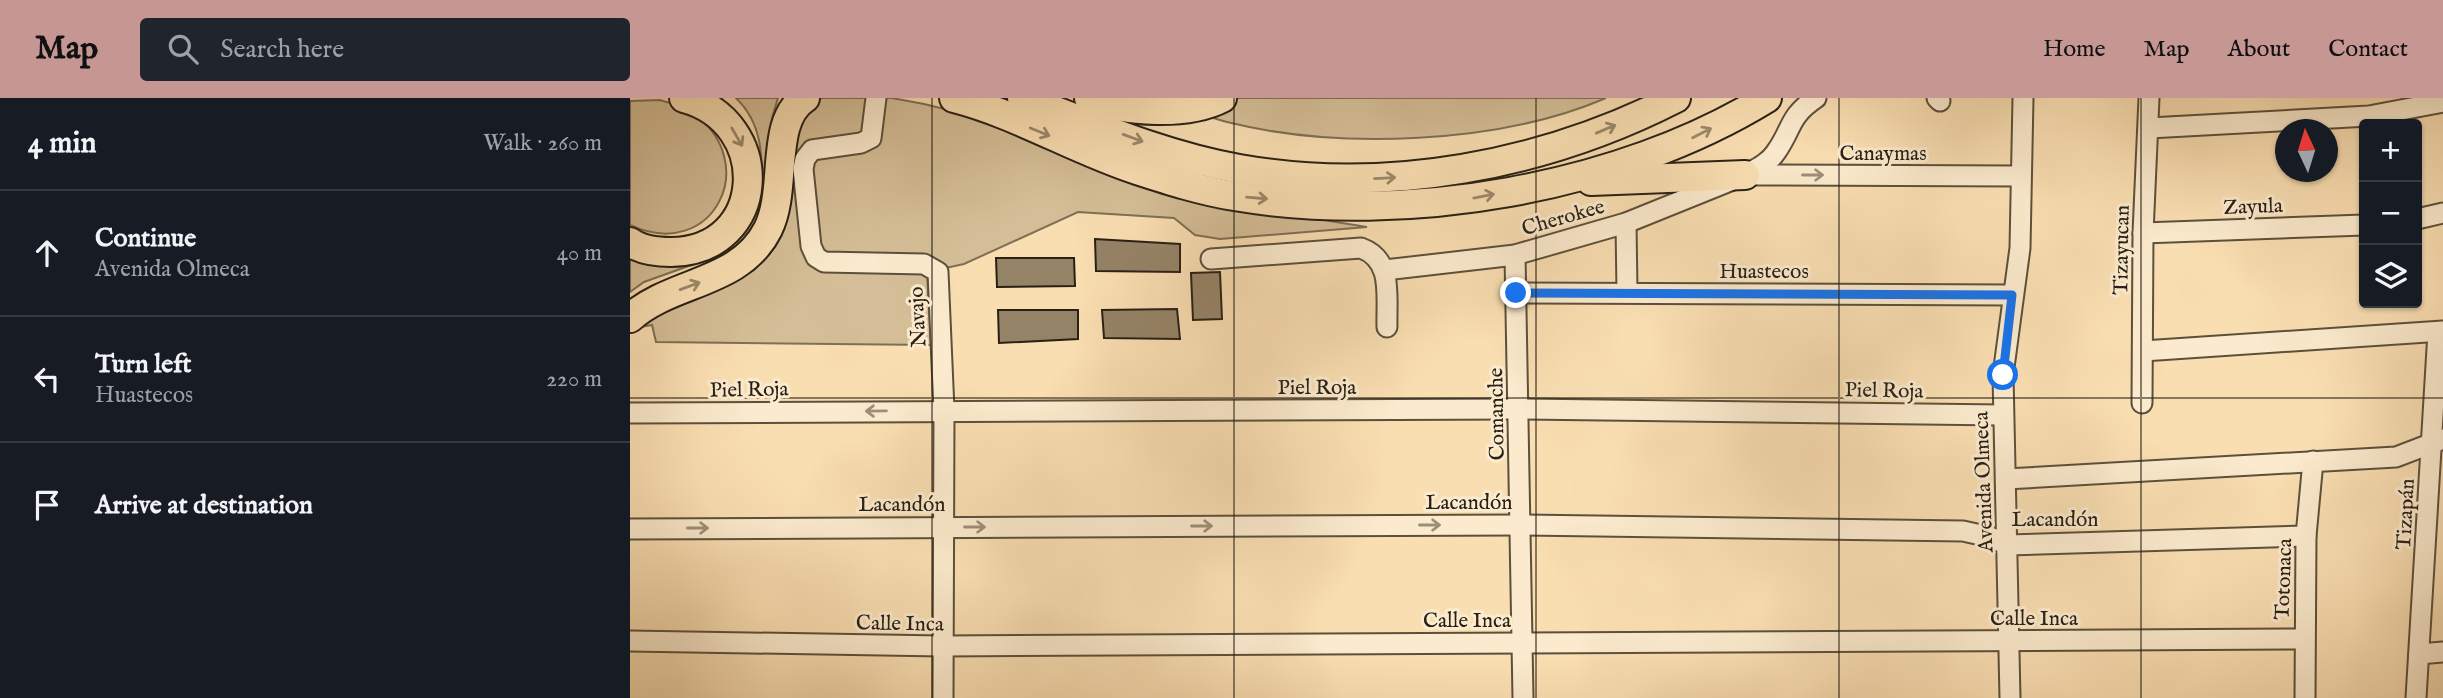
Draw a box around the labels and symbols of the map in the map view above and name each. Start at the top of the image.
north arrow [2275,119,2338,182]
one-way arrow [1594,122,1616,135]
one-way arrow [730,126,744,146]
one-way arrow [1029,126,1051,139]
one-way arrow [1691,126,1712,140]
one-way arrow [1121,133,1143,145]
street label: Canaymas [1839,141,1927,168]
one-way arrow [1801,168,1824,182]
one-way arrow [1373,172,1396,185]
one-way arrow [1472,188,1495,202]
one-way arrow [1245,192,1268,205]
street label: Zayula [2223,193,2284,222]
street label: Cherokee [1519,194,1608,243]
street label: Tizayucan [2108,205,2137,295]
street label: Huastecos [1719,259,1809,286]
route end [1500,277,1531,308]
one-way arrow [678,279,700,292]
street label: Navajo [903,286,934,348]
route start [1987,359,2018,390]
street label: Comanche [1483,367,1512,460]
street label: Piel Roja [1278,375,1357,402]
street label: Piel Roja [709,376,790,405]
street label: Piel Roja [1844,377,1925,406]
one-way arrow [865,404,888,418]
street label: Avenida Olmeca [1969,410,2000,554]
street label: Tizapán [2391,478,2422,550]
street label: Lacandón [1426,490,1512,517]
street label: Lacandón [859,492,945,519]
street label: Lacandón [2012,507,2098,534]
one-way arrow [1418,518,1441,532]
one-way arrow [1190,519,1213,533]
one-way arrow [963,520,986,534]
one-way arrow [686,521,709,535]
street label: Totonaca [2270,537,2299,620]
street label: Calle Inca [1990,606,2079,633]
street label: Calle Inca [1423,608,1512,635]
street label: Calle Inca [856,610,945,639]

